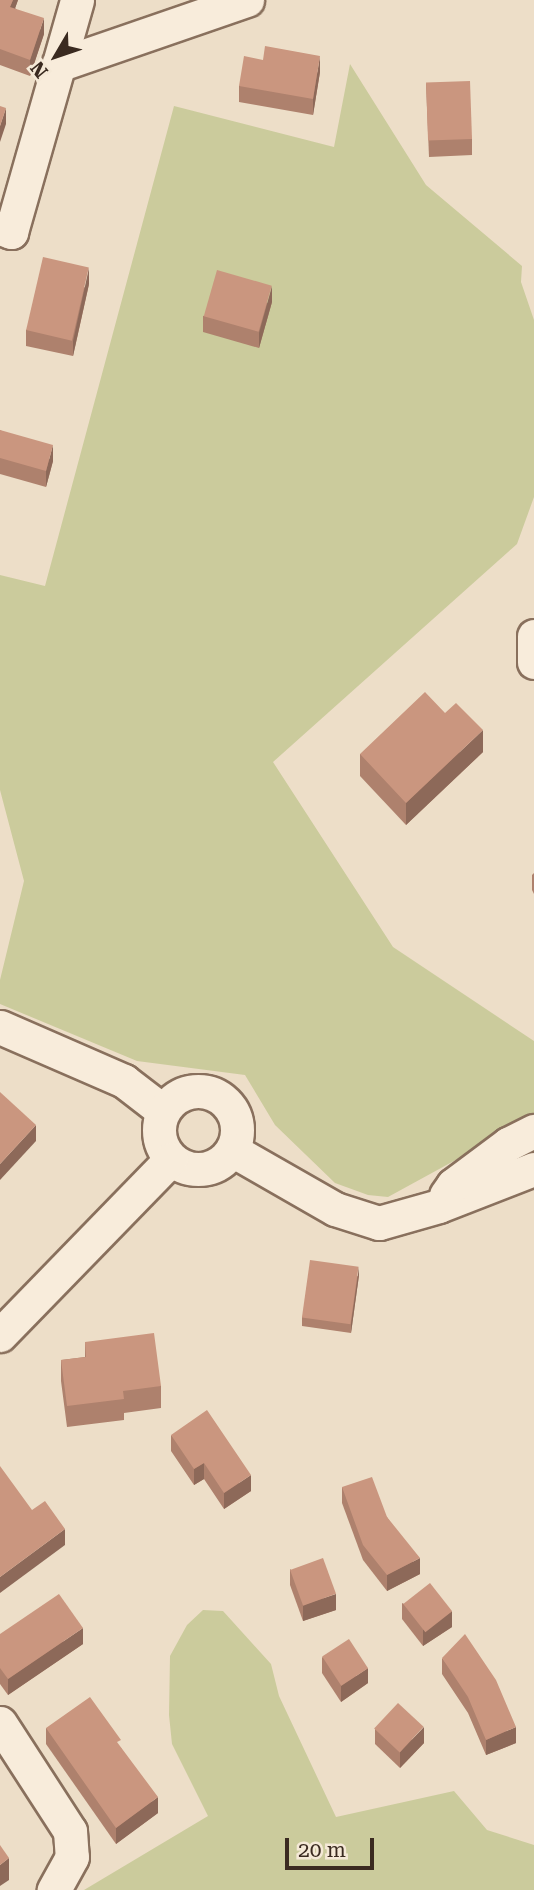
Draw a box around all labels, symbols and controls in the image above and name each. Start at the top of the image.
north arrow [21,21,91,91]
text: N [26,57,53,82]
scale bar [289,1824,378,1868]
text: 20 m [298,1838,346,1862]

